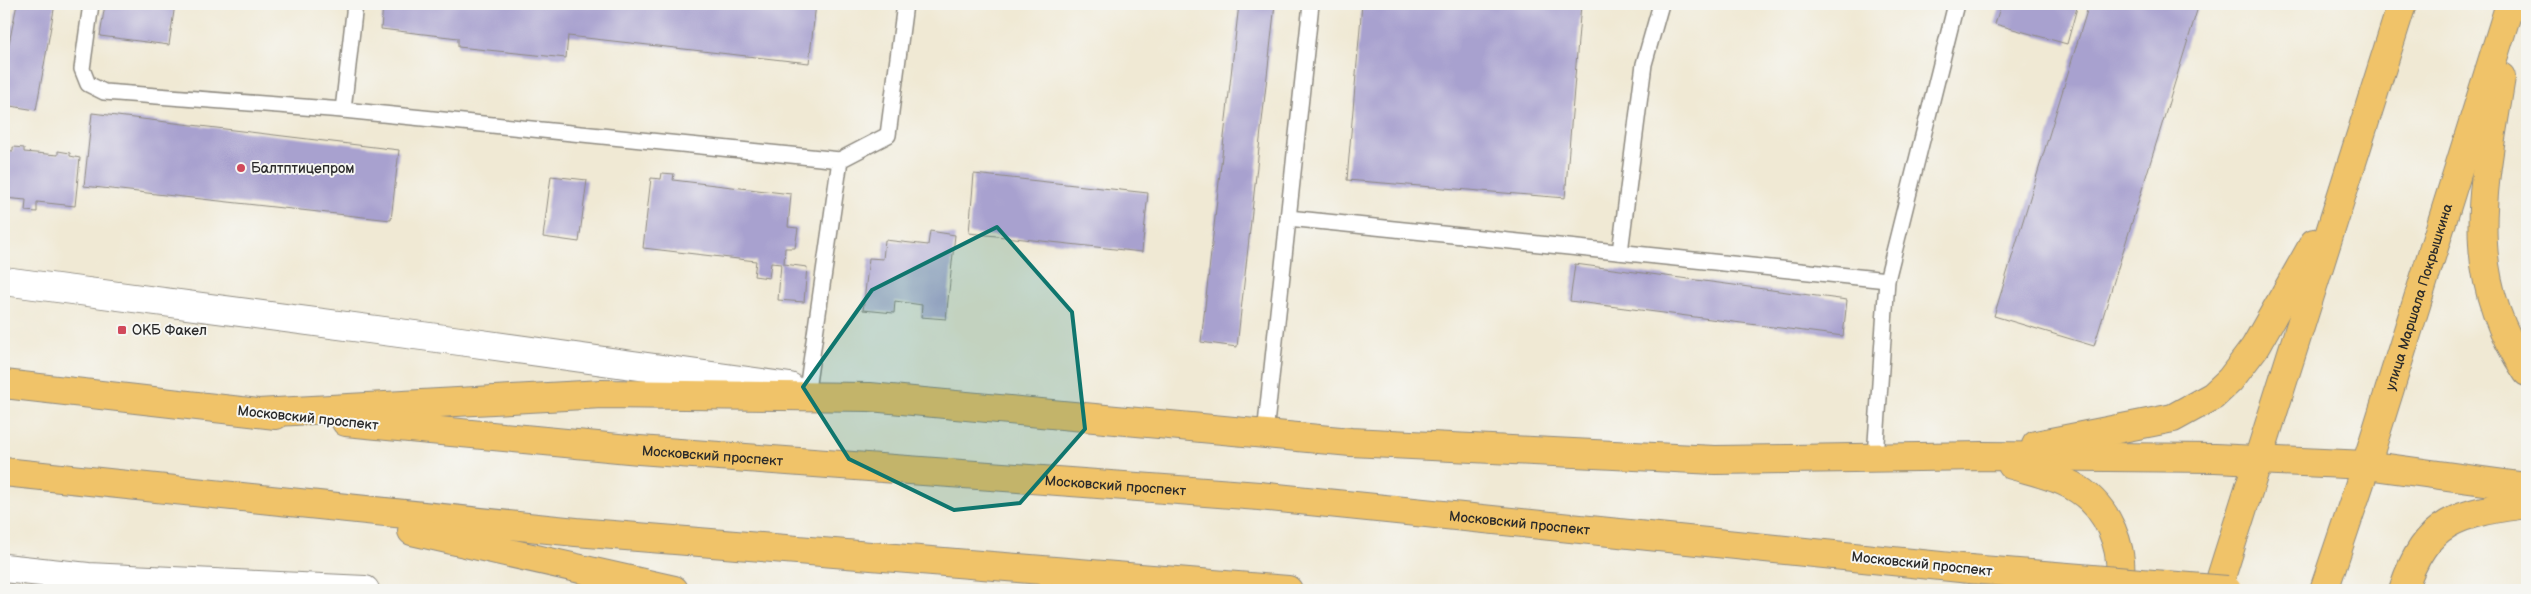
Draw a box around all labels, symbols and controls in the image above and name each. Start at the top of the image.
place label: Балтптицепром [251,160,354,177]
marker: Балтптицепром [235,162,247,174]
street label: улица Маршала Покрышкина [2381,201,2456,393]
place label: ОКБ Факел [132,322,207,339]
marker: ОКБ Факел [116,324,128,336]
street label: Московский проспект [237,402,380,434]
street label: Московский проспект [641,442,784,469]
street label: Московский проспект [1044,472,1187,499]
street label: Московский проспект [1448,507,1591,539]
street label: Московский проспект [1851,548,1994,580]

